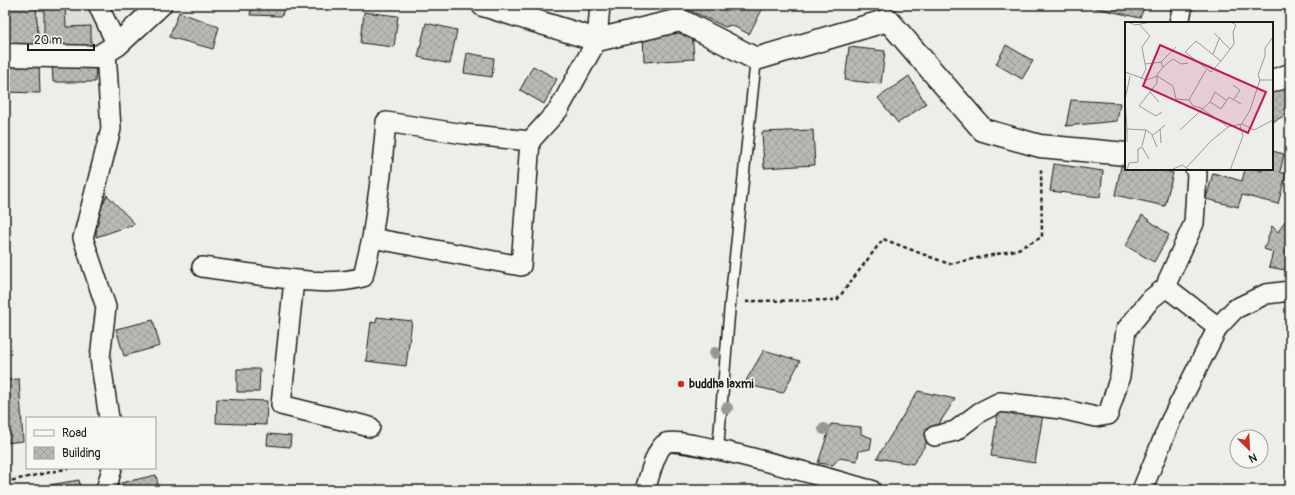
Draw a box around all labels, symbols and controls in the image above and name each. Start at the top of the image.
inset map [1125,22,1273,170]
scale bar [28,26,94,52]
text: 20 m [34,33,63,48]
place label: buddha laxmi [689,377,754,392]
marker: buddha laxmi [676,379,686,389]
legend [26,417,156,469]
text: Road [62,426,87,441]
north arrow [1229,429,1269,469]
text: Building [62,446,101,461]
text: N [1246,450,1259,465]

